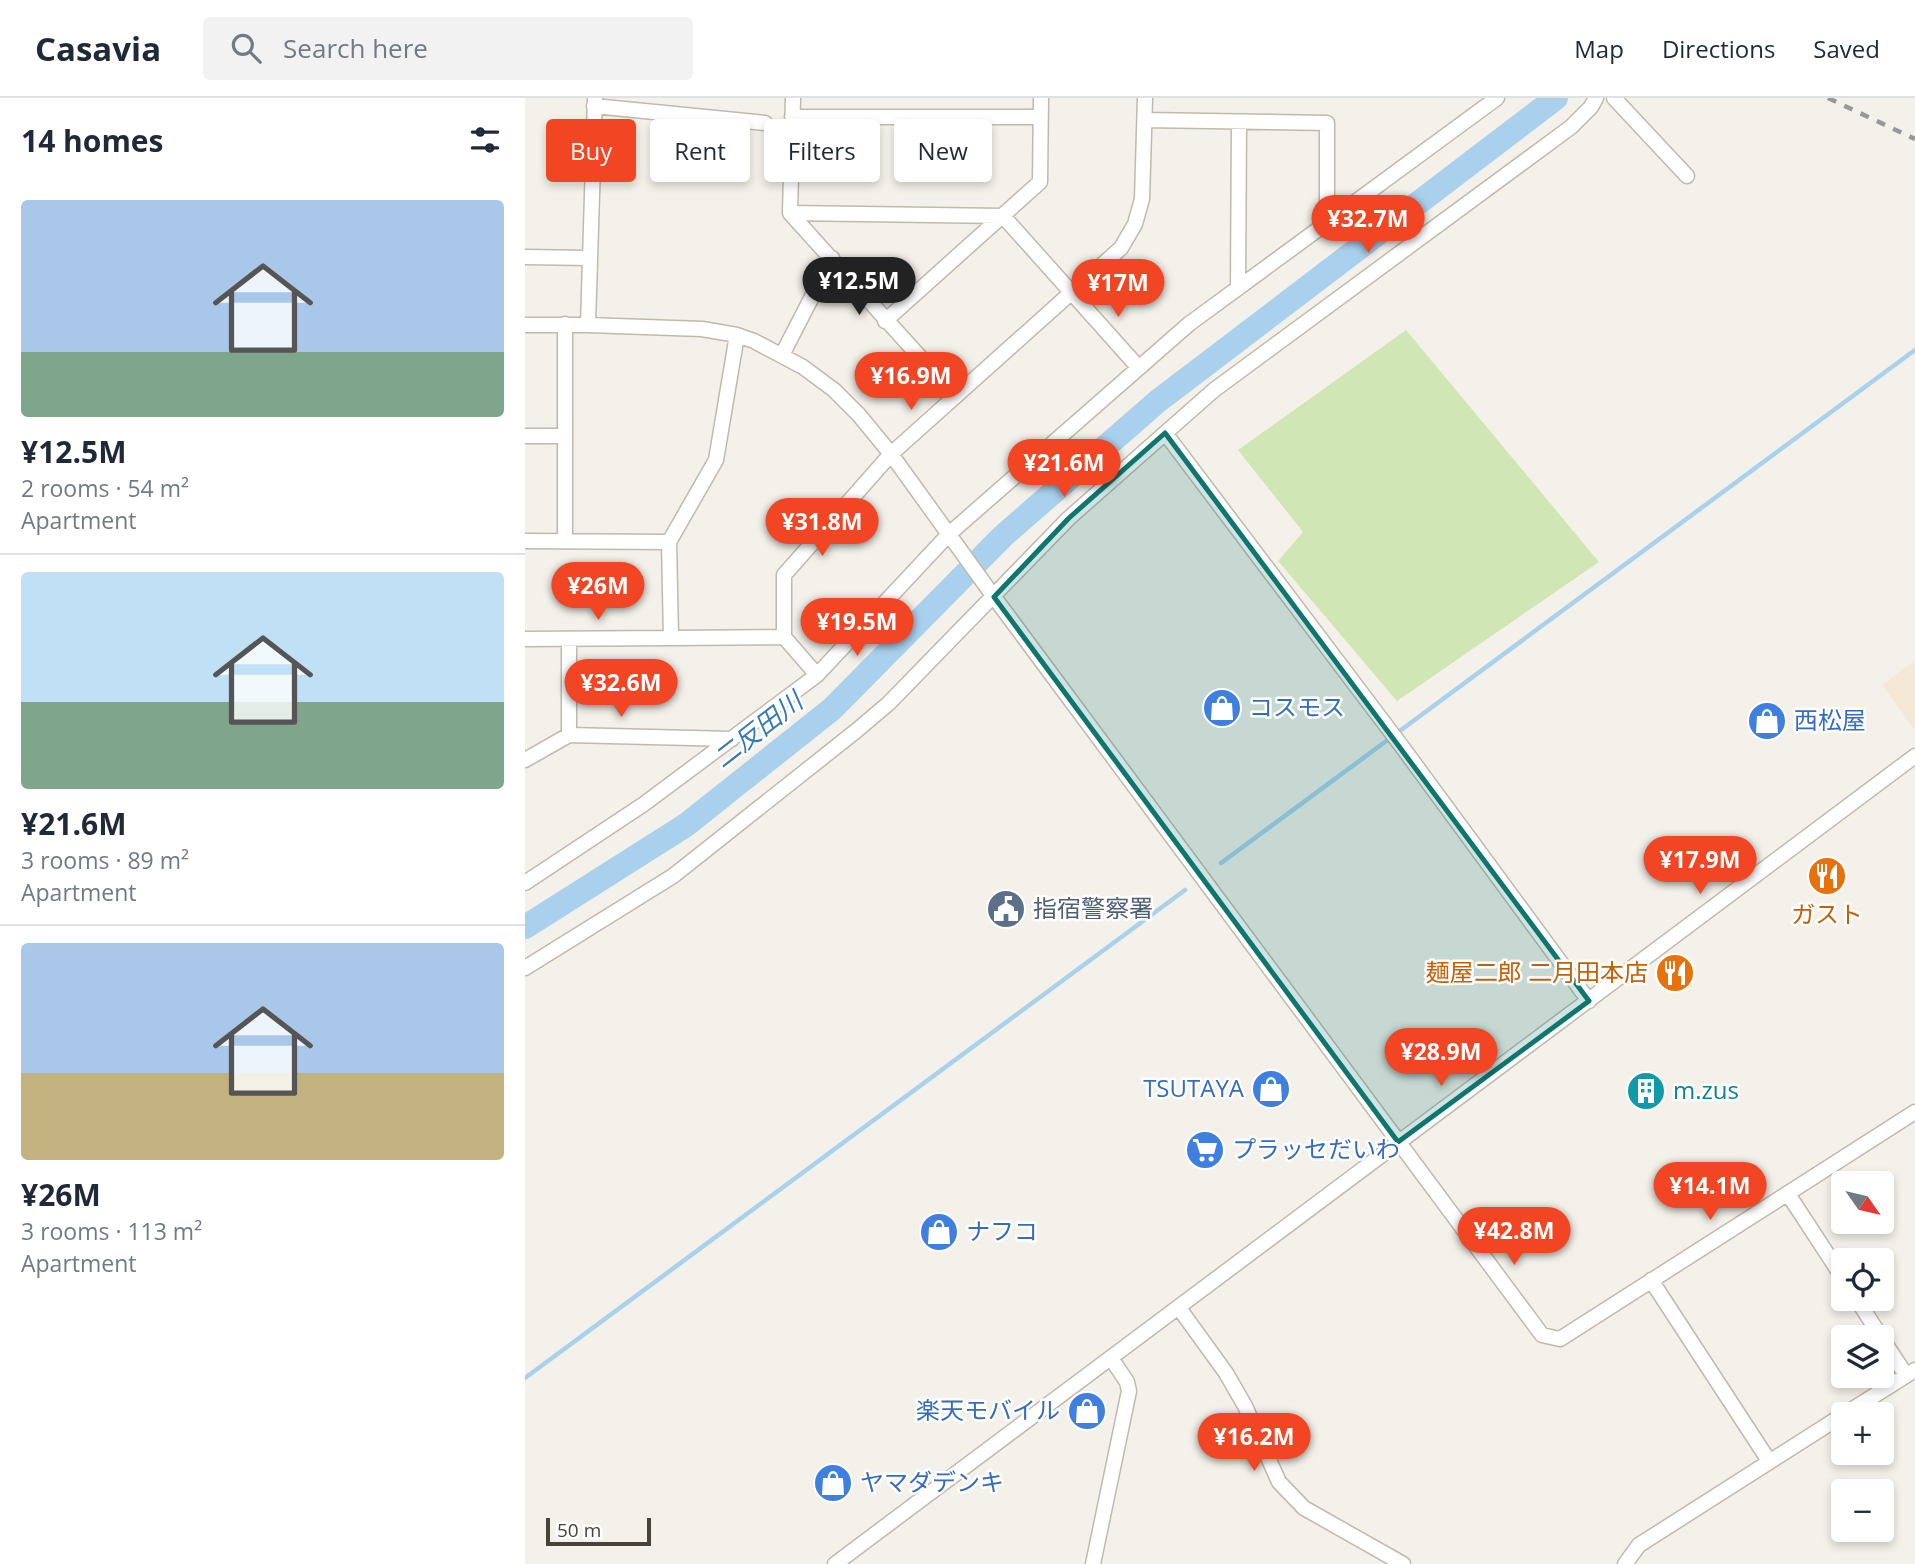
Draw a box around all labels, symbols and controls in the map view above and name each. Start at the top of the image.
search box [203,17,693,80]
text: Casavia [35,26,161,71]
icon: search [227,29,265,67]
text: Search here [283,30,428,66]
text: Map [1574,32,1624,65]
text: Directions [1662,32,1775,65]
text: Saved [1813,32,1880,65]
chip: Buy [546,119,636,182]
chip: Rent [650,119,750,182]
chip: Filters [764,119,880,182]
chip: New [894,119,992,182]
text: 14 homes [21,120,164,161]
icon: filters [466,121,504,159]
pin: ¥32.7M [1311,195,1425,255]
text: ¥32.7M [1328,202,1408,234]
icon: home [200,245,326,371]
pin: ¥12.5M [802,258,916,317]
pin: ¥17M [1077,260,1159,319]
text: ¥12.5M [819,264,899,296]
text: ¥17M [1087,266,1149,298]
pin: ¥16.9M [854,352,968,412]
text: ¥16.9M [871,359,951,391]
text: ¥12.5M [21,431,126,472]
pin: ¥21.6M [1007,440,1121,499]
text: ¥21.6M [1024,446,1104,478]
text: 2 rooms · 54 m² [21,472,189,504]
pin: ¥31.8M [765,498,879,558]
text: Apartment [21,504,137,536]
text: ¥31.8M [782,505,862,537]
pin: ¥26M [557,562,639,622]
text: ¥26M [567,569,629,601]
pin: ¥19.5M [800,598,914,658]
text: ¥19.5M [817,605,897,637]
icon: home [200,617,326,743]
pin: ¥32.6M [564,660,678,719]
text: ¥32.6M [581,666,661,698]
water label: 二反田川 [705,681,812,775]
shop icon: コスモス [1201,687,1243,729]
place label: コスモス [1249,690,1345,723]
shop icon: 西松屋 [1746,700,1788,742]
place label: 西松屋 [1794,703,1866,736]
text: ¥21.6M [21,803,126,844]
pin: ¥17.9M [1643,836,1757,896]
text: ¥17.9M [1660,843,1740,875]
text: 3 rooms · 89 m² [21,844,189,876]
restaurant icon: ガスト [1806,855,1848,897]
text: Apartment [21,876,137,908]
public building icon: 指宿警察署 [985,888,1027,930]
place label: 指宿警察署 [1033,891,1153,924]
place label: ガスト [1791,897,1863,930]
restaurant icon: 麺屋二郎 二月田本店 [1654,952,1696,994]
place label: 麺屋二郎 二月田本店 [1426,955,1648,988]
icon: home [200,988,326,1114]
pin: ¥28.9M [1384,1028,1498,1088]
text: ¥28.9M [1401,1035,1481,1067]
shop icon: TSUTAYA [1250,1068,1292,1110]
building icon: m.zus [1625,1070,1667,1112]
place label: TSUTAYA [1143,1071,1245,1104]
place label: m.zus [1673,1073,1739,1106]
supermarket icon: プラッセだいわ [1184,1129,1226,1171]
place label: プラッセだいわ [1232,1132,1400,1165]
pin: ¥14.1M [1653,1162,1767,1222]
text: ¥14.1M [1670,1169,1750,1201]
north arrow [1831,1171,1893,1234]
map controls [1831,1171,1894,1542]
text: ¥26M [21,1174,101,1215]
pin: ¥42.8M [1457,1208,1571,1267]
shop icon: ナフコ [918,1211,960,1253]
place label: ナフコ [966,1214,1038,1247]
text: ¥42.8M [1474,1214,1554,1246]
text: 3 rooms · 113 m² [21,1215,202,1247]
text: Apartment [21,1247,137,1279]
button: locate [1831,1248,1894,1311]
button: layers [1831,1325,1894,1388]
shop icon: 楽天モバイル [1066,1390,1108,1432]
place label: 楽天モバイル [916,1393,1060,1426]
button: + [1831,1402,1894,1465]
pin: ¥16.2M [1197,1414,1311,1473]
text: ¥16.2M [1214,1420,1294,1452]
shop icon: ヤマダデンキ [812,1462,854,1504]
place label: ヤマダデンキ [860,1465,1004,1498]
button: − [1831,1479,1894,1542]
scale bar [546,1515,651,1547]
text: 50 m [557,1517,601,1543]

